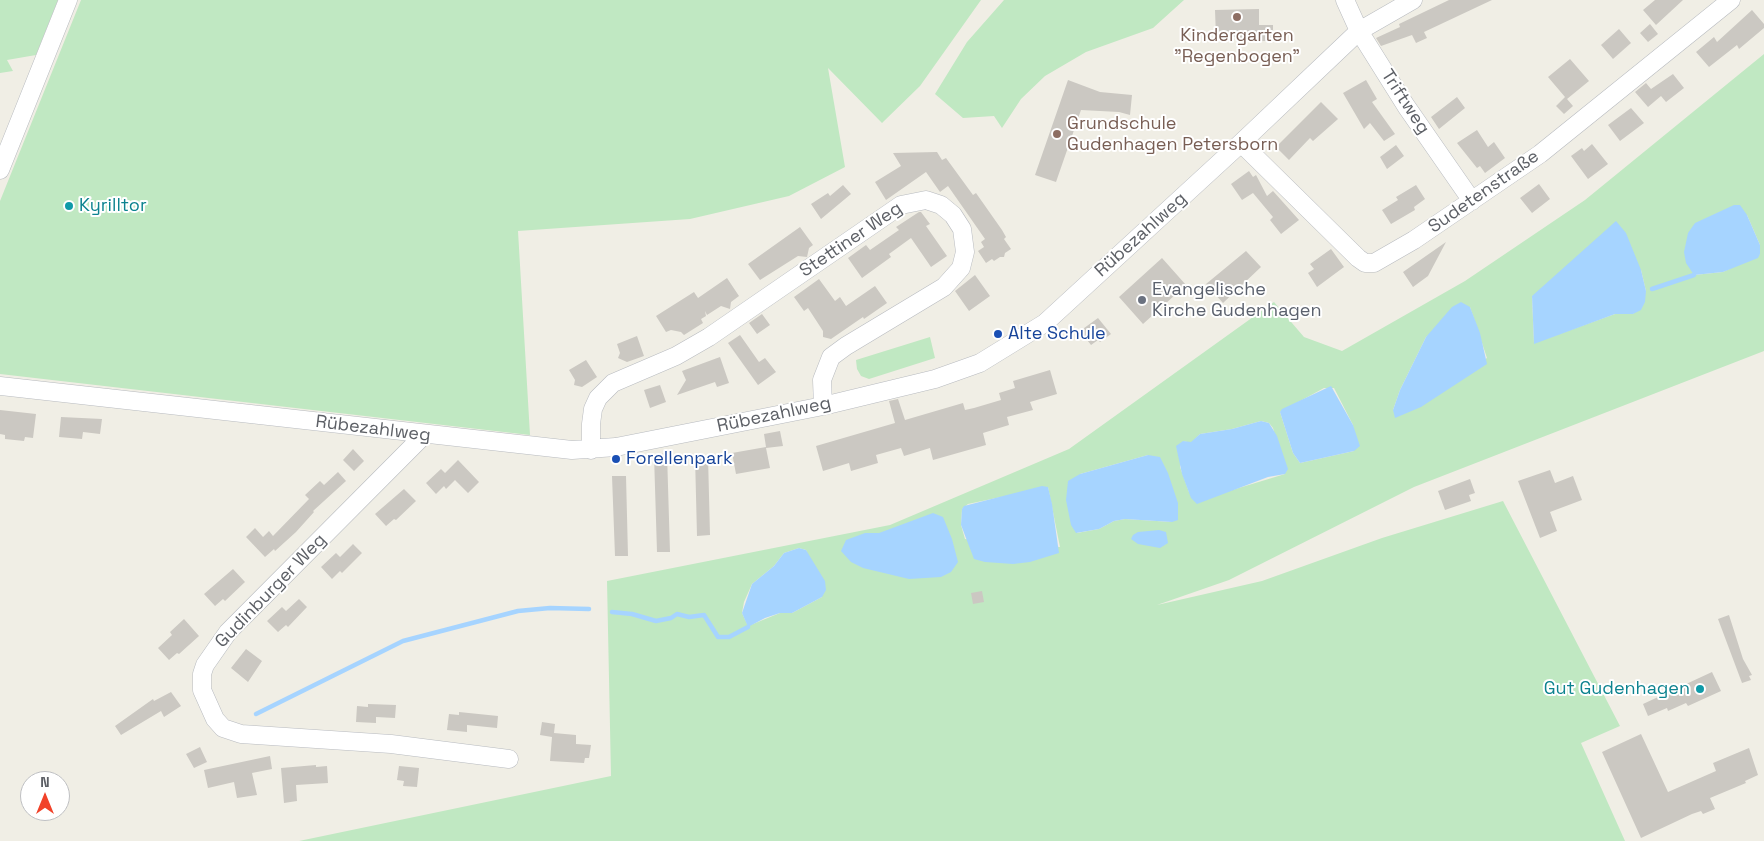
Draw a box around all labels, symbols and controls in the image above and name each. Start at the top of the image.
marker: Kindergarten "Regenbogen" [1231,11,1243,23]
place label: Kindergarten "Regenbogen" [1174,25,1300,68]
street label: Triftweg [1376,66,1434,138]
place label: Grundschule Gudenhagen Petersborn [1067,113,1278,156]
marker: Grundschule Gudenhagen Petersborn [1051,128,1063,140]
street label: Sudetenstraße [1425,146,1543,238]
street label: Rübezahlweg [1091,188,1191,282]
place label: Kyrilltor [79,195,147,217]
street label: Stettiner Weg [796,198,906,282]
marker: Kyrilltor [63,200,75,212]
place label: Evangelische Kirche Gudenhagen [1152,279,1321,322]
marker: Evangelische Kirche Gudenhagen [1136,294,1148,306]
place label: Alte Schule [1008,323,1106,345]
marker: Alte Schule [992,328,1004,340]
street label: Rübezahlweg [715,392,833,438]
street label: Rübezahlweg [314,411,432,447]
place label: Forellenpark [626,448,733,470]
marker: Forellenpark [610,453,622,465]
street label: Gudinburger Weg [211,529,331,653]
place label: Gut Gudenhagen [1544,678,1690,700]
marker: Gut Gudenhagen [1694,683,1706,695]
north arrow [20,771,70,821]
text: N [40,773,50,791]

